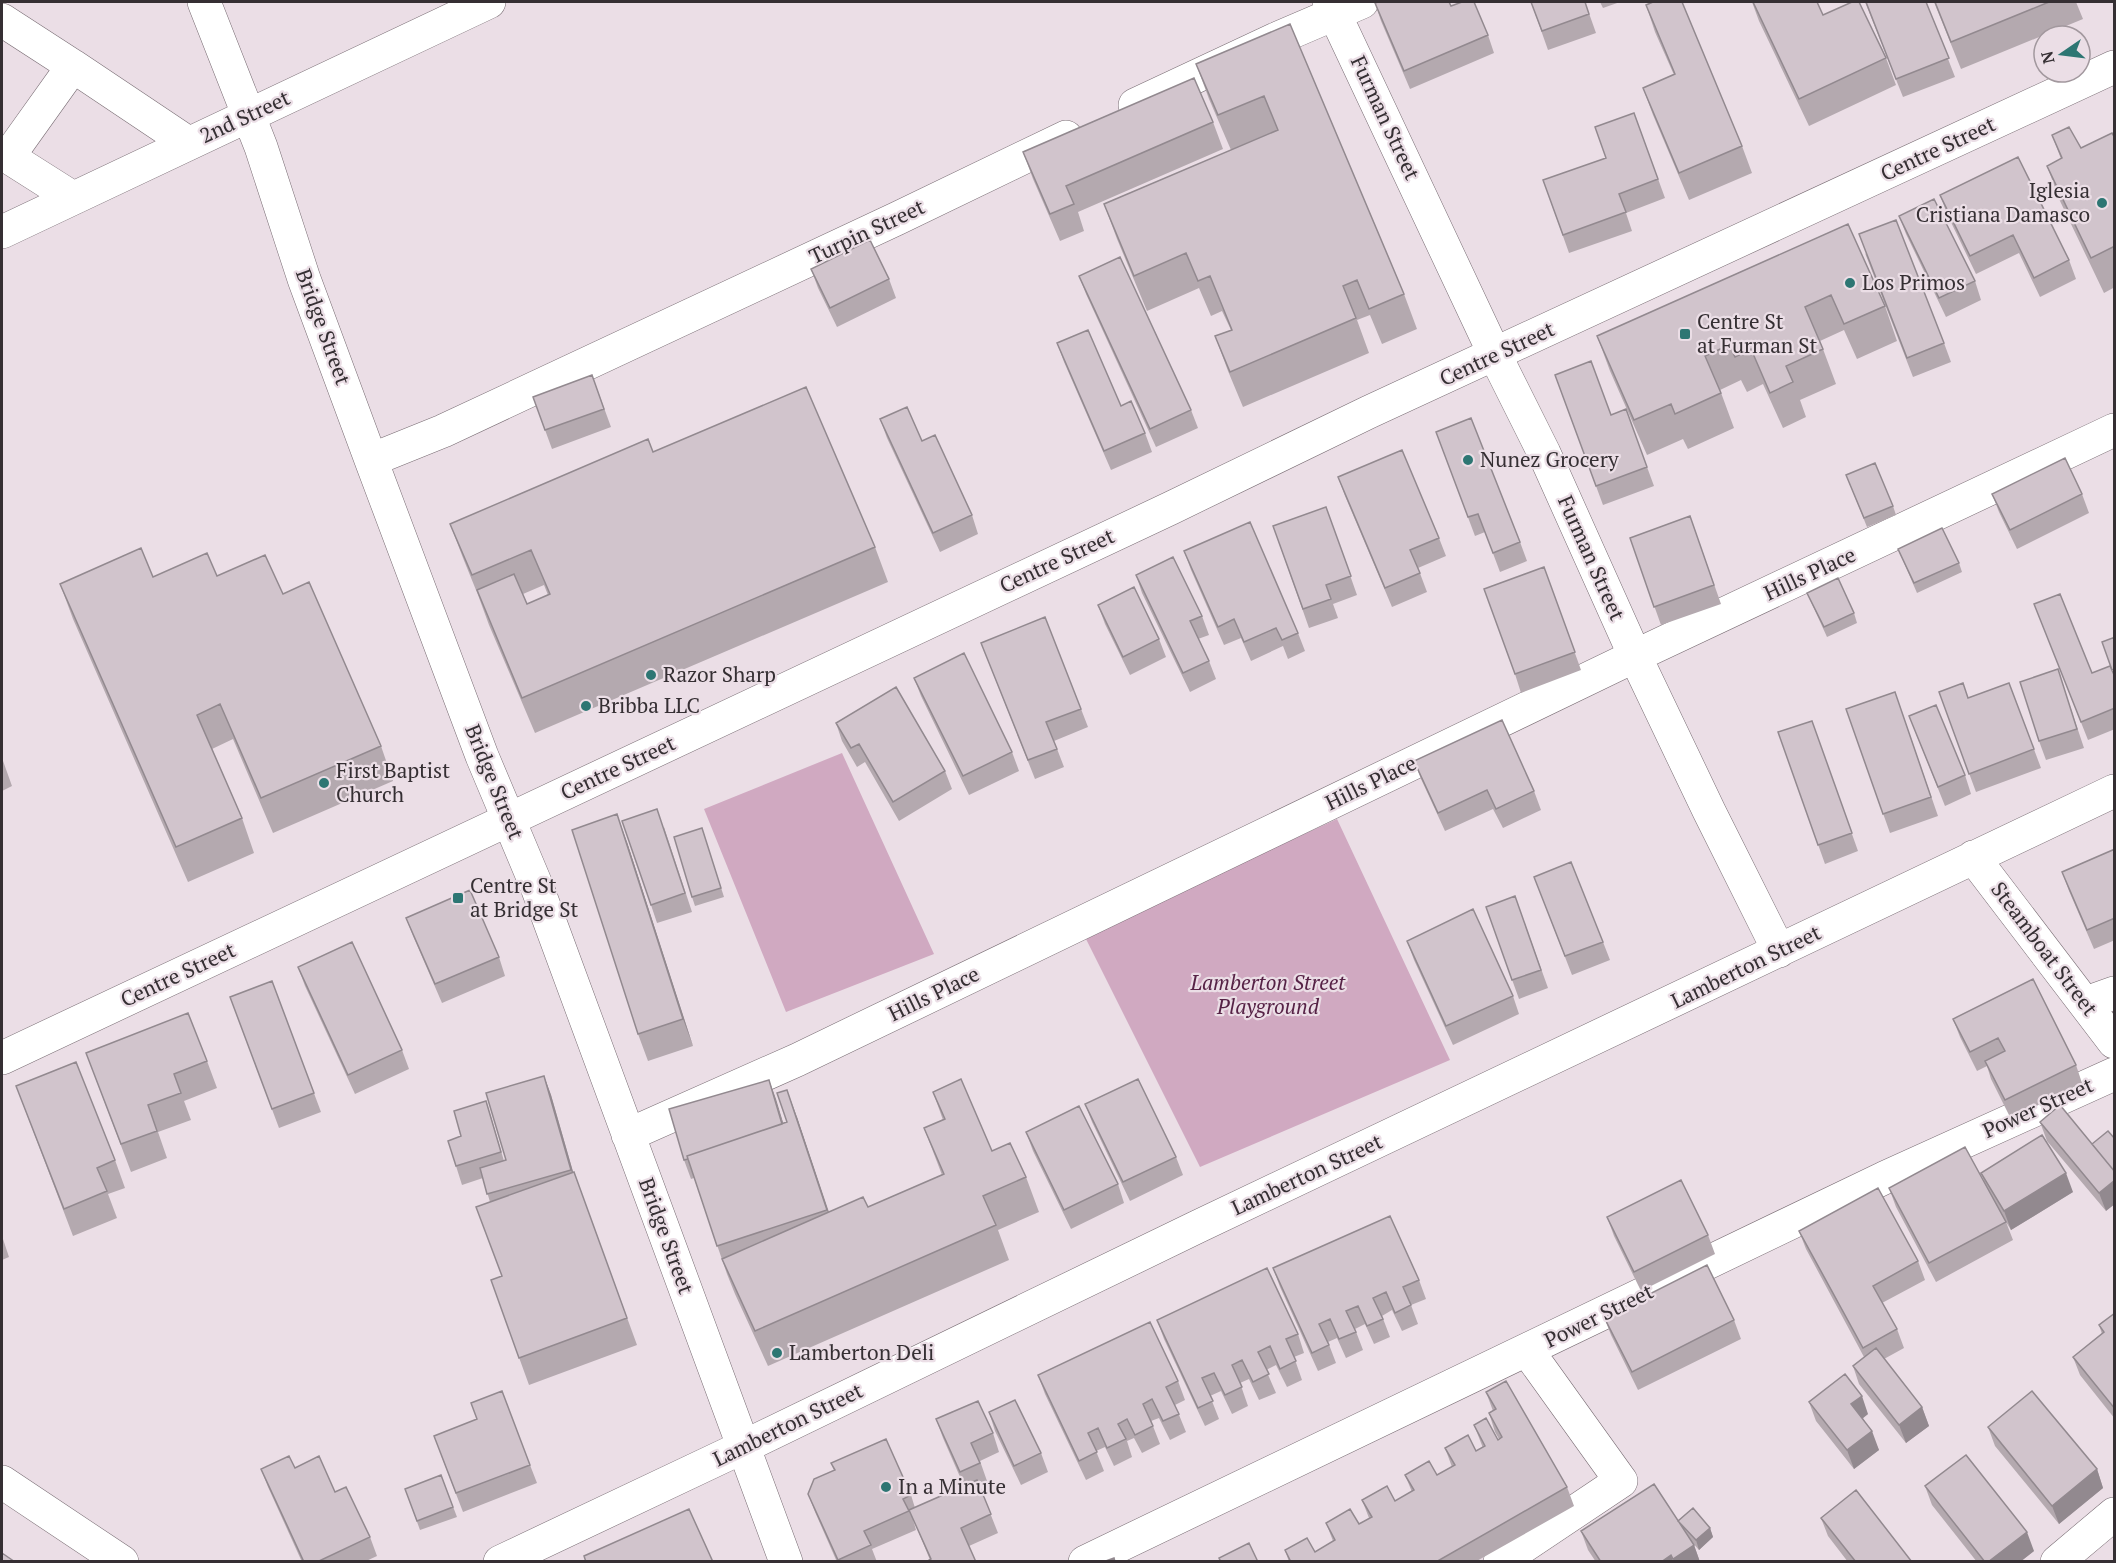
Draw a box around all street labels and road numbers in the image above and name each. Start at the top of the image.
street label: Furman Street [1345,51,1427,184]
street label: 2nd Street [195,83,294,149]
street label: Centre Street [1876,109,2000,187]
street label: Turpin Street [804,192,929,270]
street label: Bridge Street [290,265,358,389]
street label: Centre Street [1435,314,1559,392]
street label: Furman Street [1552,491,1632,625]
street label: Centre Street [995,521,1119,599]
street label: Hills Place [1759,540,1860,606]
street label: Bridge Street [459,720,531,843]
street label: Centre Street [556,728,680,806]
street label: Hills Place [1320,748,1421,816]
street label: Steamboat Street [1985,876,2105,1021]
street label: Lamberton Street [1666,918,1825,1014]
street label: Centre Street [116,935,240,1013]
street label: Hills Place [883,959,984,1027]
street label: Power Street [1978,1070,2097,1144]
street label: Lamberton Street [1227,1127,1387,1221]
street label: Bridge Street [633,1174,701,1298]
street label: Power Street [1539,1277,1658,1354]
street label: Lamberton Street [708,1376,867,1472]

